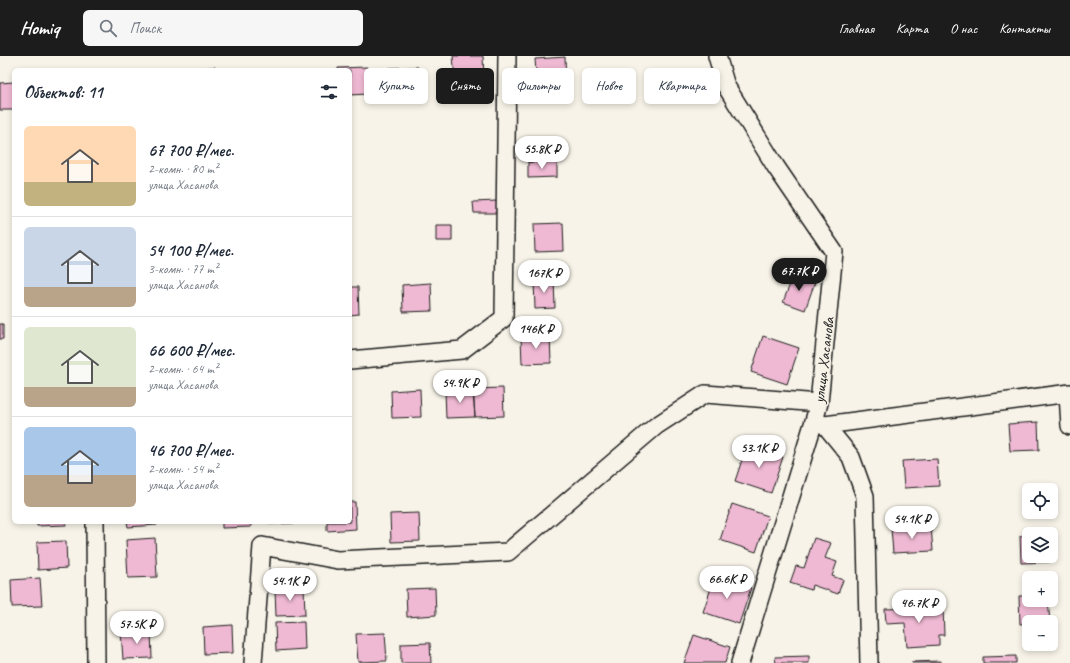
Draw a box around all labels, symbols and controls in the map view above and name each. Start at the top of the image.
search box [83,10,363,46]
text: Homiq [20,16,59,40]
icon: search [97,17,119,39]
text: Поиск [129,19,161,38]
text: Главная [839,20,874,37]
text: Карта [896,20,928,37]
text: О нас [950,20,977,37]
text: Контакты [999,20,1050,37]
chip: Купить [364,68,428,104]
chip: Снять [436,68,494,104]
chip: Фильтры [502,68,574,104]
chip: Новое [582,68,636,104]
chip: Квартира [644,68,720,104]
icon: filters [318,81,340,103]
text: Объектов: 11 [24,82,103,103]
pin: 55.8K ₽ [505,136,579,170]
text: 67 700 ₽/мес. [148,140,234,161]
text: 55.8K ₽ [524,141,560,157]
icon: home [56,142,104,190]
text: 2-комн. · 80 m² [148,161,218,177]
text: улица Хасанова [148,177,218,193]
text: 54 100 ₽/мес. [148,240,233,261]
icon: home [56,243,104,291]
pin: 67.7K ₽ [762,258,836,292]
pin: 167K ₽ [511,260,577,294]
text: 3-комн. · 77 m² [148,261,218,277]
text: 67.7K ₽ [781,263,817,279]
text: 167K ₽ [527,265,561,281]
text: улица Хасанова [148,277,218,293]
street label: улица Хасанова [809,315,839,405]
pin: 146K ₽ [503,316,569,350]
text: 146K ₽ [519,321,553,337]
text: 66 600 ₽/мес. [148,340,235,361]
icon: home [56,343,104,391]
text: 2-комн. · 64 m² [148,361,218,377]
pin: 54.9K ₽ [423,370,497,404]
text: 54.9K ₽ [442,375,478,391]
text: улица Хасанова [148,377,218,393]
pin: 53.1K ₽ [722,435,796,469]
text: 46 700 ₽/мес. [148,440,234,461]
text: 53.1K ₽ [741,440,777,456]
icon: home [56,443,104,491]
text: 2-комн. · 54 m² [148,461,218,477]
text: улица Хасанова [148,477,218,493]
map controls [1022,483,1058,651]
button: locate [1022,483,1058,519]
pin: 54.1K ₽ [875,506,949,540]
text: 54.1K ₽ [894,511,930,527]
button: layers [1022,527,1058,563]
pin: 66.6K ₽ [690,566,764,600]
pin: 54.1K ₽ [253,568,327,602]
text: 66.6K ₽ [708,571,746,587]
button: + [1022,571,1058,607]
text: 54.1K ₽ [272,573,308,589]
pin: 46.7K ₽ [882,590,956,624]
text: 46.7K ₽ [901,595,937,611]
pin: 57.5K ₽ [100,611,174,645]
button: − [1022,615,1058,651]
text: 57.5K ₽ [119,616,155,632]

